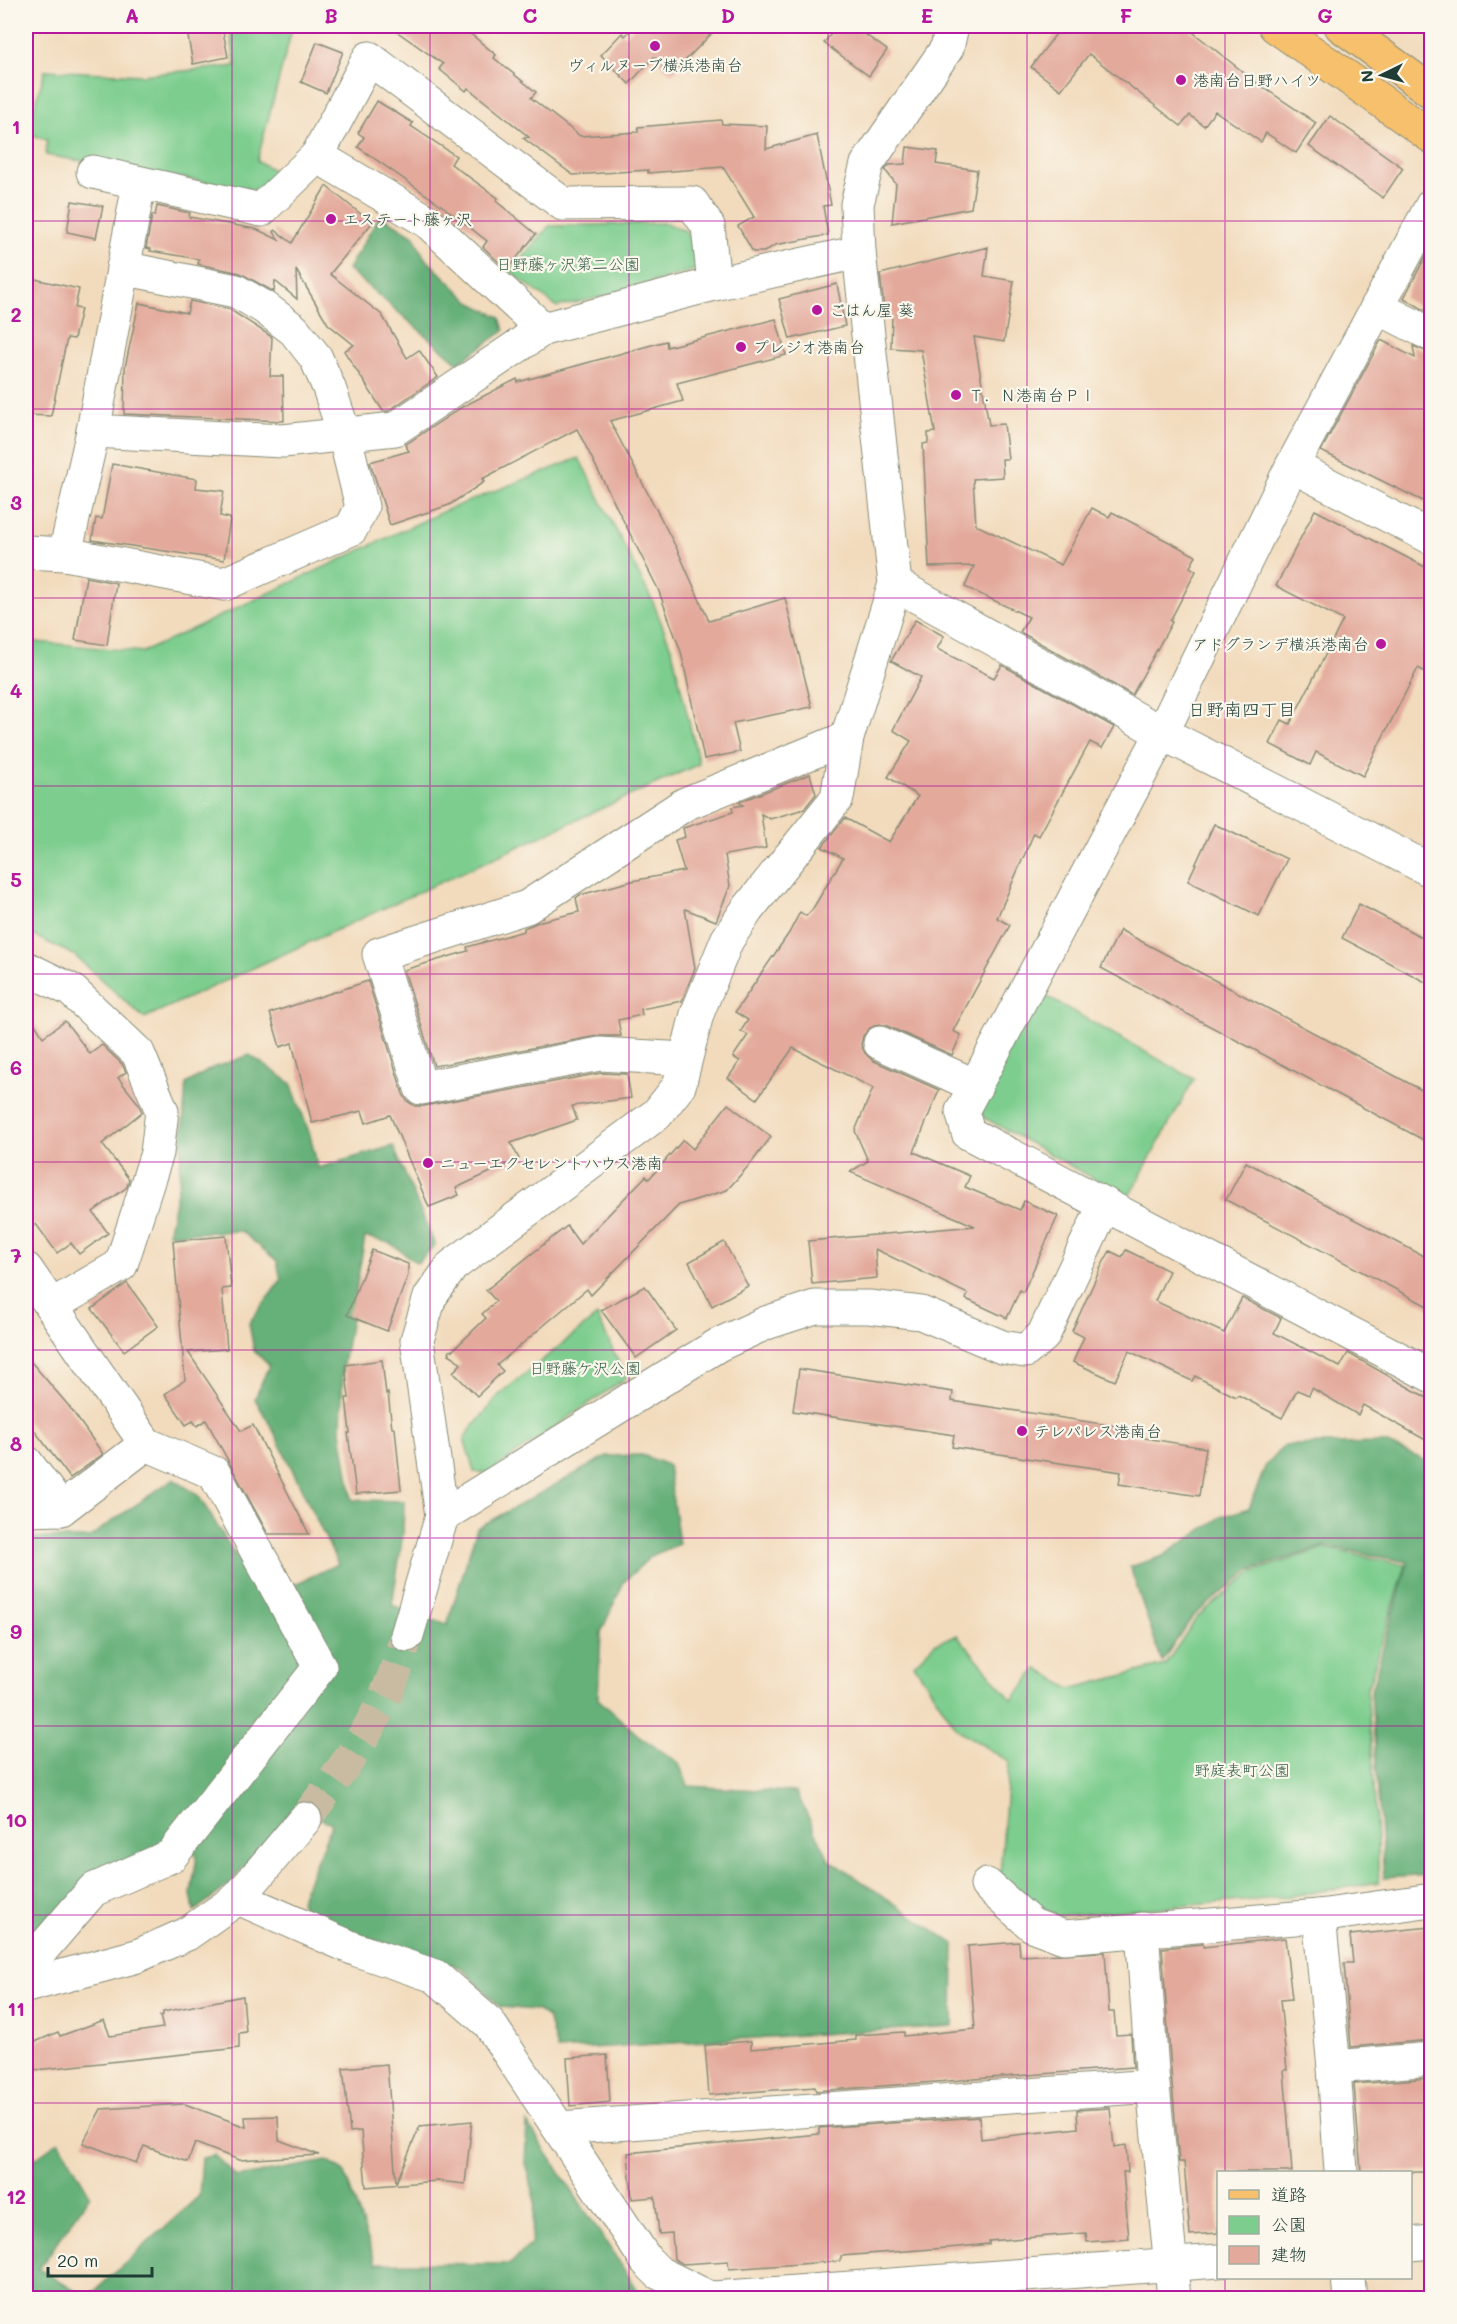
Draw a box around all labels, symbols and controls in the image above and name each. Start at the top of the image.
text: A [125,2,139,28]
text: B [324,2,338,28]
text: C [523,2,538,28]
text: D [721,2,735,28]
text: E [921,2,933,28]
text: F [1120,2,1133,28]
text: G [1317,2,1333,28]
marker: ヴィルヌーブ横浜港南台 [648,39,662,53]
north arrow [1352,45,1412,105]
place label: ヴィルヌーブ横浜港南台 [567,54,743,75]
place label: 港南台日野ハイツ [1193,69,1321,90]
text: N [1356,69,1378,83]
marker: 港南台日野ハイツ [1174,73,1188,87]
text: 1 [12,113,20,139]
place label: エステート藤ヶ沢 [343,208,472,229]
marker: エステート藤ヶ沢 [324,212,338,226]
park label: 日野藤ヶ沢第二公園 [496,253,640,274]
place label: ごはん屋 葵 [829,299,914,320]
text: 2 [10,301,22,327]
marker: ごはん屋 葵 [810,303,824,317]
place label: プレジオ港南台 [753,336,865,357]
marker: プレジオ港南台 [734,340,748,354]
place label: Ｔ．Ｎ港南台ＰＩ [968,384,1096,405]
marker: Ｔ．Ｎ港南台ＰＩ [949,388,963,402]
text: 3 [10,489,22,515]
place label: アドグランデ横浜港南台 [1192,633,1369,654]
marker: アドグランデ横浜港南台 [1374,637,1388,651]
text: 4 [10,677,23,703]
district label: 日野南四丁目 [1188,697,1296,721]
text: 5 [10,866,22,892]
text: 6 [10,1054,22,1080]
place label: ニューエクセレントハウス港南 [440,1152,663,1173]
marker: ニューエクセレントハウス港南 [421,1156,435,1170]
text: 7 [10,1242,22,1268]
park label: 日野藤ケ沢公園 [529,1357,641,1378]
place label: テレパレス港南台 [1034,1420,1162,1441]
marker: テレパレス港南台 [1015,1424,1029,1438]
text: 8 [10,1430,22,1456]
text: 9 [10,1618,22,1644]
park label: 野庭表町公園 [1194,1759,1290,1780]
text: 10 [5,1806,27,1832]
text: 11 [7,1995,25,2021]
legend [1217,2171,1412,2279]
text: 道路 [1271,2182,1307,2206]
text: 12 [6,2183,26,2209]
text: 公園 [1271,2212,1307,2236]
scale bar [48,2240,152,2278]
text: 建物 [1271,2242,1307,2266]
text: 20 m [57,2248,98,2272]

